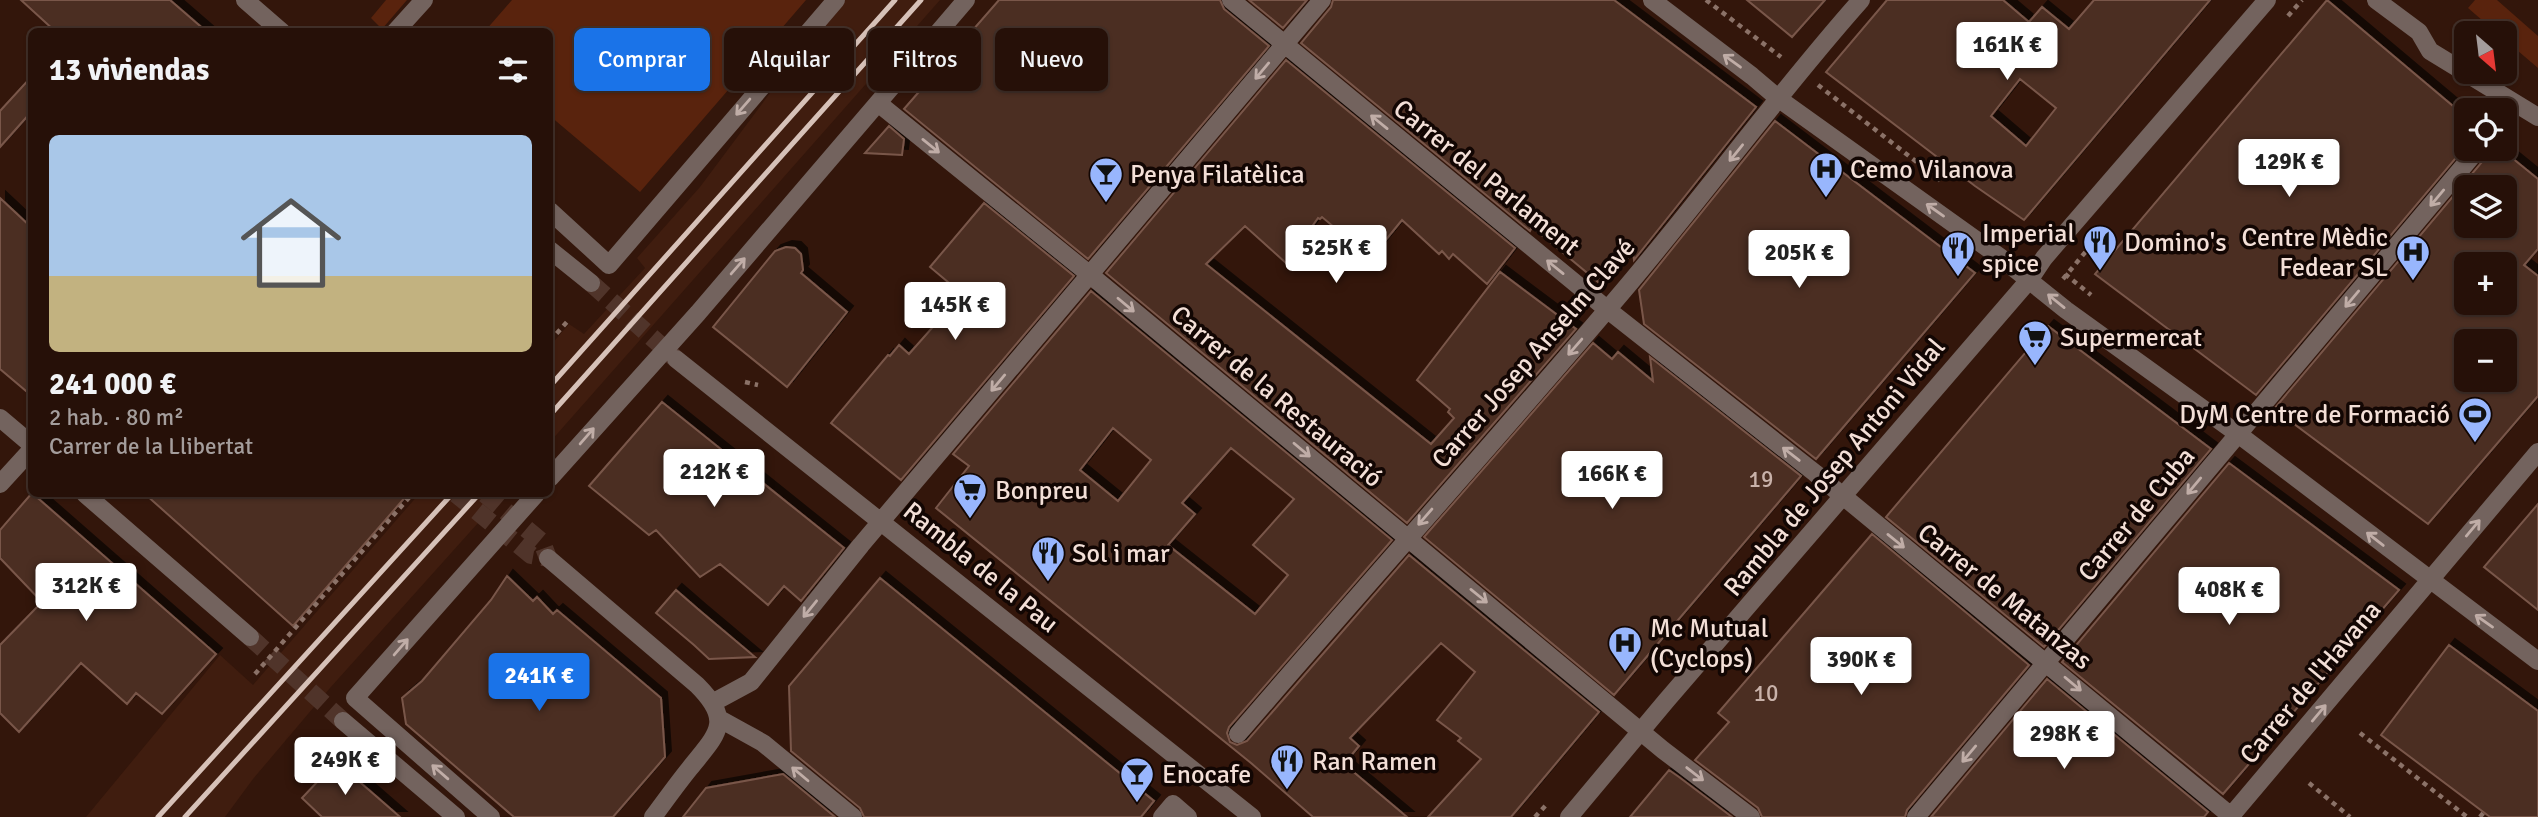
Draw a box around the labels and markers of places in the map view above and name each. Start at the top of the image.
pin: 161K € [1950,22,2064,82]
pin: 129K € [2232,140,2346,199]
hospital icon: Cemo Vilanova [1807,150,1845,199]
place label: Cemo Vilanova [1850,154,2014,186]
bar icon: Penya Filatèlica [1087,155,1125,204]
place label: Penya Filatèlica [1130,159,1305,191]
place label: Imperial spice [1982,218,2075,280]
place label: Centre Mèdic Fedear SL [2241,222,2388,284]
restaurant icon: Domino's [2081,223,2119,272]
pin: 525K € [1279,226,1393,285]
place label: Domino's [2124,227,2227,259]
restaurant icon: Imperial spice [1939,229,1977,278]
pin: 205K € [1742,230,1856,290]
hospital icon: Centre Mèdic Fedear SL [2394,233,2432,282]
pin: 145K € [898,282,1012,342]
supermarket icon: Supermercat [2016,318,2054,367]
place label: Supermercat [2060,322,2202,354]
sports icon: DyM Centre de Formació [2456,395,2494,444]
place label: DyM Centre de Formació [2179,399,2450,431]
pin: 212K € [657,449,771,509]
pin: 166K € [1555,452,1669,511]
supermarket icon: Bonpreu [951,471,989,520]
place label: Bonpreu [995,475,1089,507]
restaurant icon: Sol i mar [1029,534,1067,583]
place label: Sol i mar [1072,538,1170,570]
pin: 312K € [29,564,143,623]
pin: 408K € [2172,568,2286,627]
place label: Mc Mutual (Cyclops) [1650,613,1768,675]
hospital icon: Mc Mutual (Cyclops) [1606,624,1644,673]
pin: 390K € [1804,638,1918,697]
pin: 241K € [482,654,596,713]
pin: 298K € [2007,712,2121,771]
pin: 249K € [288,738,402,797]
restaurant icon: Ran Ramen [1268,742,1306,791]
place label: Ran Ramen [1312,746,1437,778]
bar icon: Enocafe [1118,755,1156,804]
place label: Enocafe [1162,759,1251,791]

